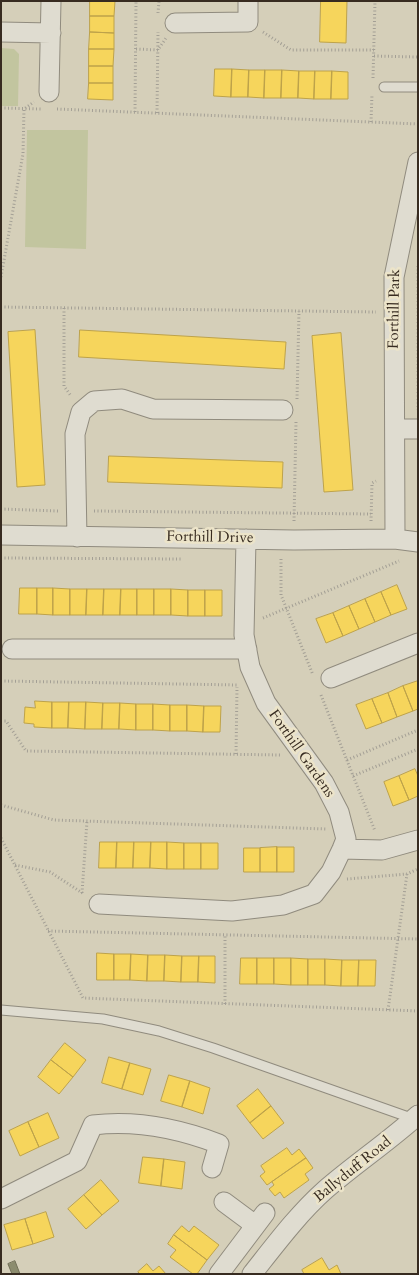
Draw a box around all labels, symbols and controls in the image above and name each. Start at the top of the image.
street label: Forthill Park [385,269,405,349]
street label: Forthill Drive [166,528,254,548]
street label: Forthill Gardens [264,707,338,801]
street label: Ballyduff Road [311,1133,395,1207]

